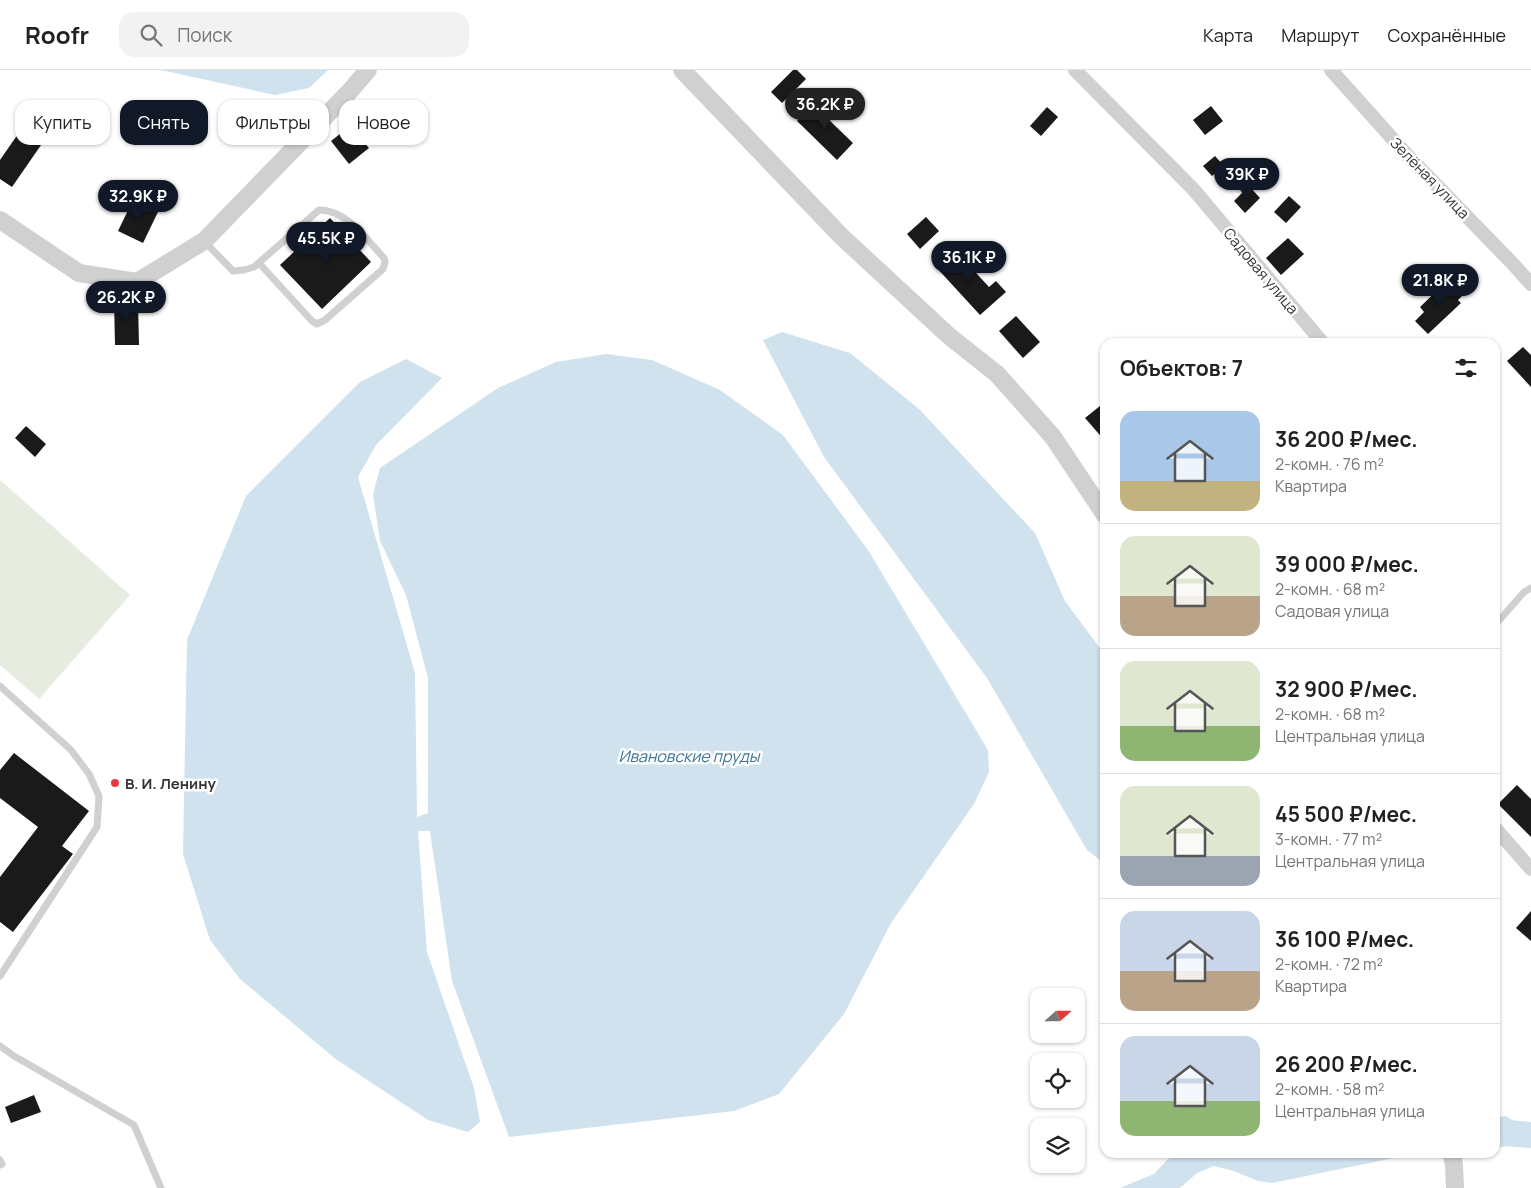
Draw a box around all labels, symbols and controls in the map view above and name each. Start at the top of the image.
search box [119,12,469,57]
text: Roofr [25,18,89,51]
icon: search [137,21,165,49]
text: Поиск [177,22,232,48]
text: Карта [1203,23,1253,47]
text: Маршрут [1281,23,1359,47]
text: Сохранённые [1387,23,1506,47]
pin: 36.2K ₽ [779,88,871,130]
text: 36.2K ₽ [796,93,854,115]
chip: Купить [15,100,110,145]
chip: Снять [120,100,208,145]
chip: Фильтры [218,100,329,145]
chip: Новое [339,100,428,145]
street label: Зелёная улица [1386,133,1474,223]
pin: 39K ₽ [1212,158,1282,200]
text: 39K ₽ [1225,163,1269,185]
pin: 32.9K ₽ [92,180,184,222]
text: 32.9K ₽ [109,185,167,207]
pin: 45.5K ₽ [280,222,372,264]
street label: Садовая улица [1219,223,1303,319]
text: 45.5K ₽ [297,227,355,249]
pin: 36.1K ₽ [923,240,1015,283]
text: 36.1K ₽ [942,246,996,268]
pin: 21.8K ₽ [1394,264,1486,306]
text: 21.8K ₽ [1413,269,1467,291]
pin: 26.2K ₽ [80,280,172,323]
text: 26.2K ₽ [97,286,155,308]
text: Объектов: 7 [1120,354,1243,382]
icon: filters [1452,354,1480,382]
text: 36 200 ₽/мес. [1275,425,1418,453]
icon: home [1160,431,1220,491]
text: 2-комн. · 76 m² [1275,453,1384,475]
text: Квартира [1275,475,1347,497]
text: 39 000 ₽/мес. [1275,550,1419,578]
icon: home [1160,556,1220,616]
text: 2-комн. · 68 m² [1275,578,1385,600]
text: Садовая улица [1275,600,1389,622]
text: 32 900 ₽/мес. [1275,675,1418,703]
icon: home [1160,681,1220,741]
text: 2-комн. · 68 m² [1275,703,1385,725]
text: Центральная улица [1275,725,1425,747]
water label: Ивановские пруды [618,745,761,767]
place label: В. И. Ленину [125,773,217,794]
marker: В. И. Ленину [109,777,121,789]
text: 45 500 ₽/мес. [1275,800,1417,828]
icon: home [1160,806,1220,866]
text: 3-комн. · 77 m² [1275,828,1382,850]
text: Центральная улица [1275,850,1425,872]
text: 36 100 ₽/мес. [1275,925,1414,953]
icon: home [1160,931,1220,991]
text: 2-комн. · 72 m² [1275,953,1383,975]
text: Квартира [1275,975,1347,997]
north arrow [1030,988,1085,1042]
map controls [1030,988,1085,1173]
text: 26 200 ₽/мес. [1275,1050,1418,1078]
button: locate [1030,1053,1085,1108]
icon: home [1160,1056,1220,1116]
text: 2-комн. · 58 m² [1275,1078,1384,1100]
text: Центральная улица [1275,1100,1425,1122]
button: layers [1030,1118,1085,1173]

